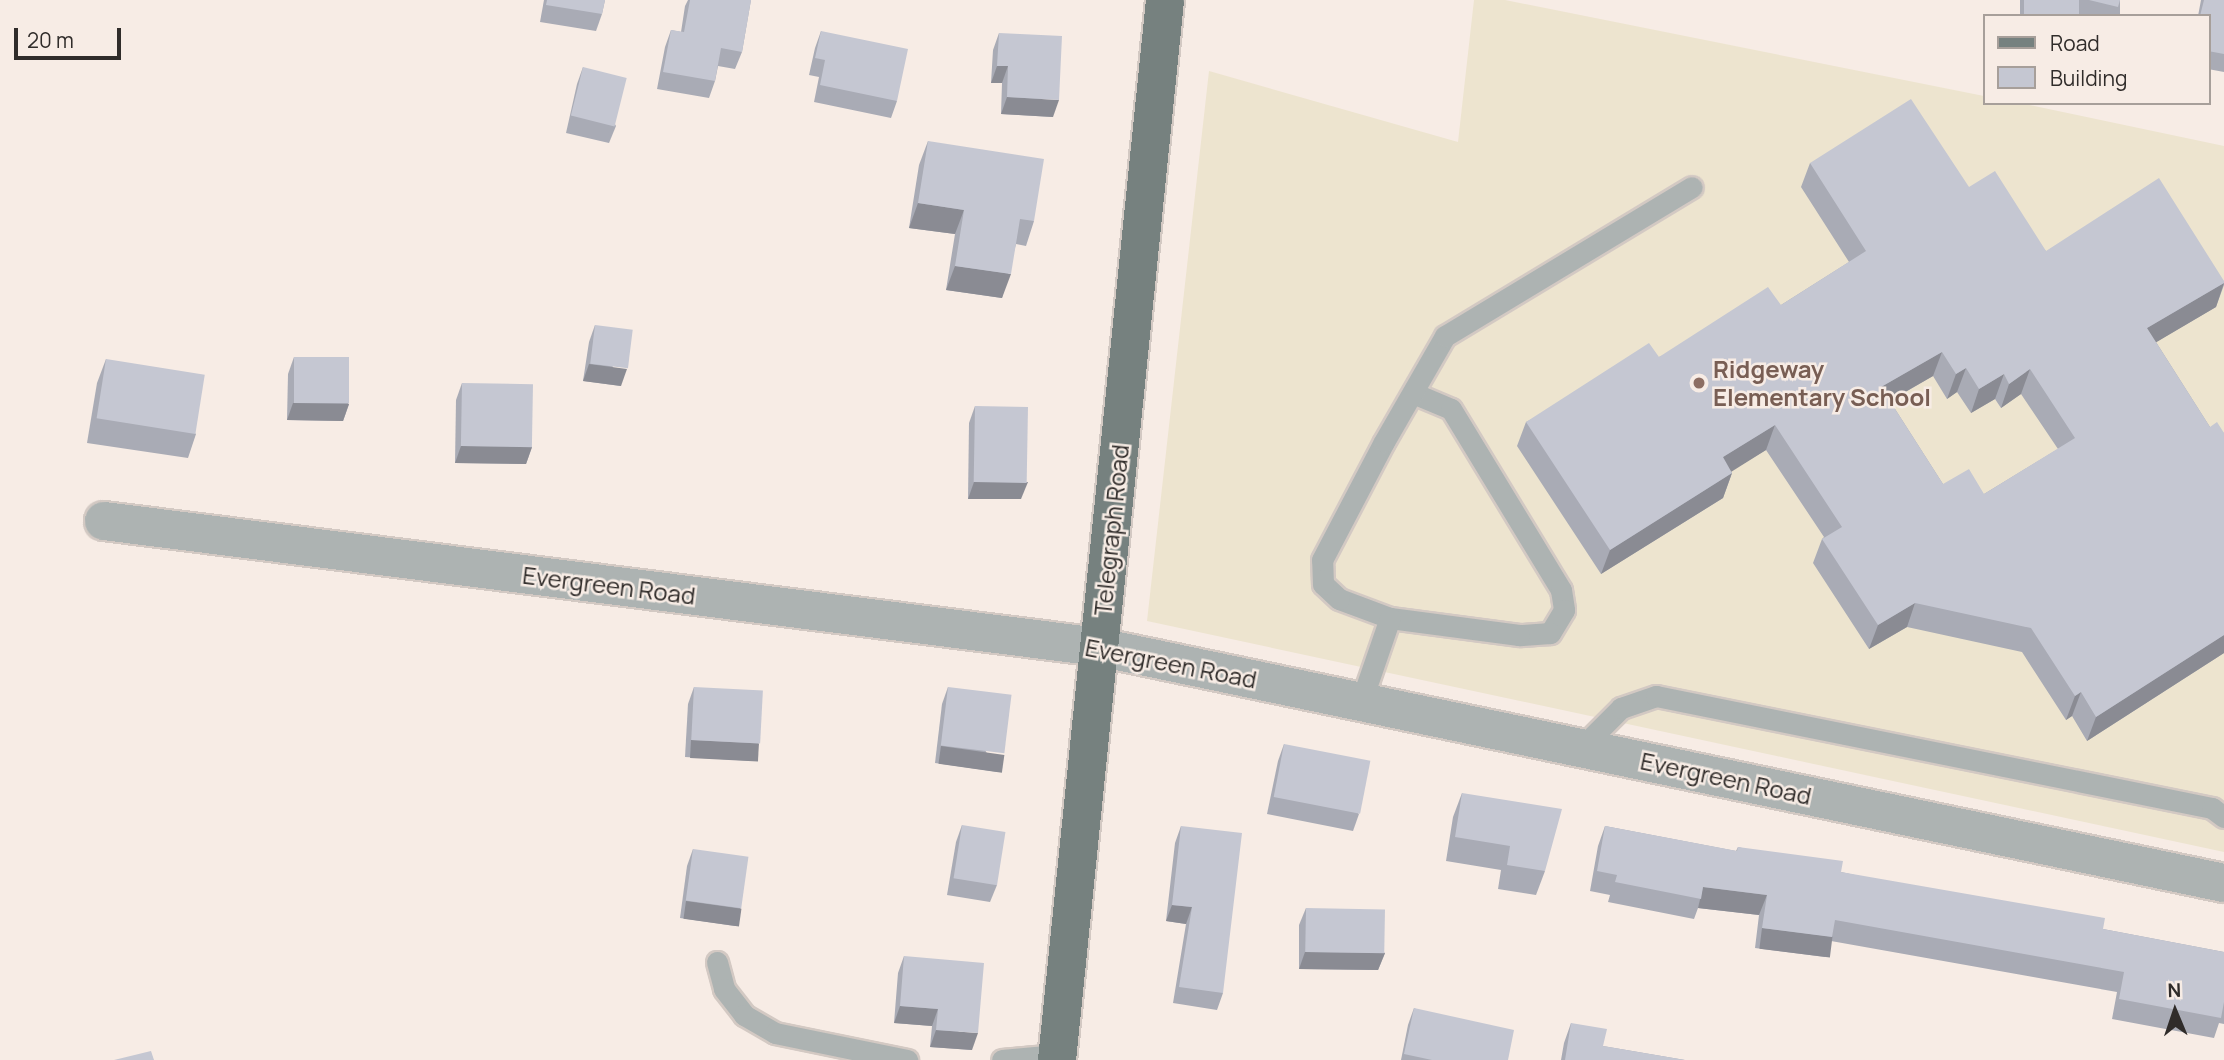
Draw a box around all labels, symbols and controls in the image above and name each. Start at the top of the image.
scale bar [18,14,124,58]
legend [1982,14,2210,105]
text: 20 m [27,26,74,54]
text: Road [2050,29,2100,57]
text: Building [2050,64,2127,92]
place label: Ridgeway Elementary School [1713,355,1931,411]
marker: Ridgeway Elementary School [1691,375,1707,391]
street label: Telegraph Road [1088,443,1134,617]
street label: Evergreen Road [521,560,697,610]
street label: Evergreen Road [1083,632,1259,694]
street label: Evergreen Road [1638,746,1814,810]
north arrow [2140,976,2210,1046]
text: N [2167,977,2182,1003]

